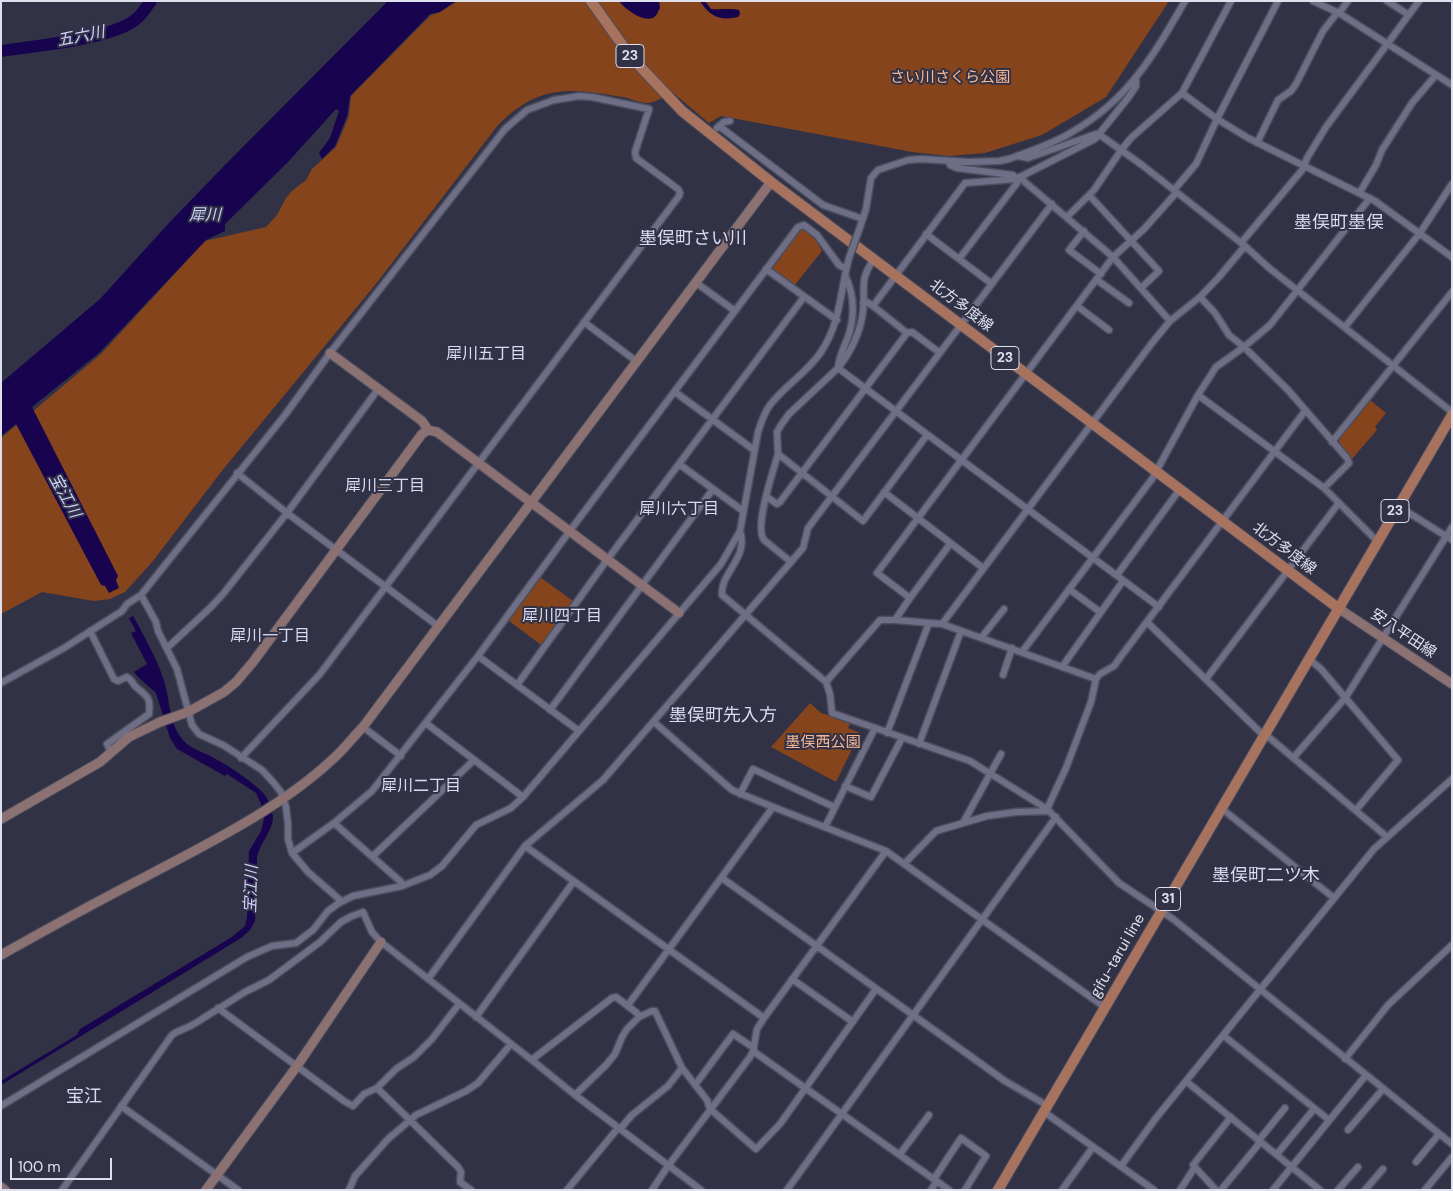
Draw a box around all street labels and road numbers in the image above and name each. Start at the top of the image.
road number: 23 [616,44,644,68]
street label: 北方多度線 [926,276,996,336]
road number: 23 [991,346,1019,369]
road number: 23 [1381,500,1409,522]
street label: 北方多度線 [1249,519,1319,579]
street label: 安八平田線 [1367,606,1439,662]
road number: 31 [1156,888,1180,911]
street label: gifu-tarui line [1087,911,1149,1001]

